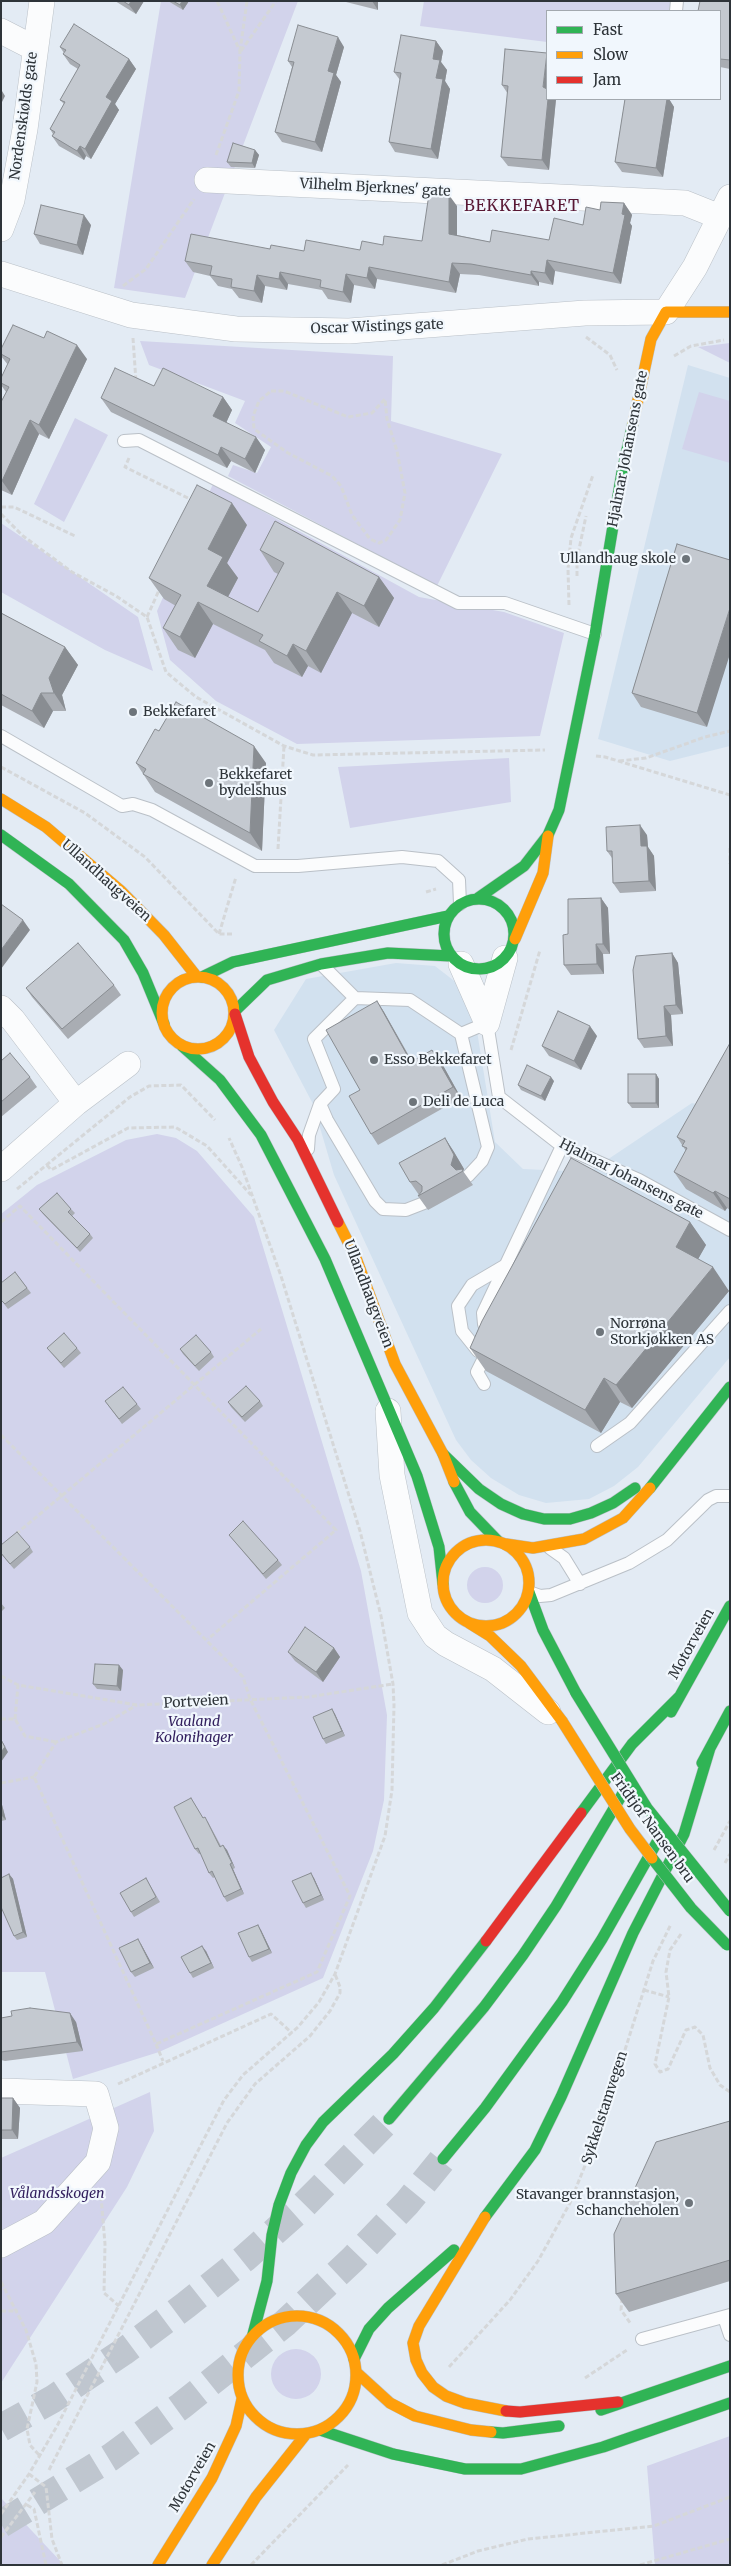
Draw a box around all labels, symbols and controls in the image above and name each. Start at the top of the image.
legend [546,10,721,100]
text: Fast [593,20,623,39]
text: Slow [593,45,628,64]
street label: Nordenskiølds gate [7,51,41,181]
text: Jam [593,70,621,89]
street label: Vilhelm Bjerknes' gate [299,176,451,200]
district label: BEKKEFARET [463,196,581,216]
street label: Oscar Wistings gate [310,316,444,338]
street label: Hjalmar Johansens gate [605,369,651,529]
place label: Ullandhaug skole [560,551,676,567]
marker: Ullandhaug skole [680,553,692,565]
place label: Bekkefaret [143,704,216,720]
marker: Bekkefaret [127,706,139,718]
place label: Bekkefaret bydelshus [219,767,292,800]
marker: Bekkefaret bydelshus [203,777,215,789]
street label: Ullandhaugveien [58,837,154,925]
place label: Esso Bekkefaret [384,1052,492,1068]
marker: Esso Bekkefaret [368,1054,380,1066]
place label: Deli de Luca [423,1094,504,1110]
marker: Deli de Luca [407,1096,419,1108]
street label: Hjalmar Johansens gate [556,1135,706,1223]
street label: Ullandhaugveien [340,1238,396,1350]
place label: Norrøna Storkjøkken AS [610,1316,714,1348]
marker: Norrøna Storkjøkken AS [594,1326,606,1338]
street label: Motorveien [666,1606,718,1682]
street label: Portveien [163,1692,229,1712]
park label: Vaaland Kolonihager [155,1714,233,1746]
street label: Fridtjof Nansen bru [607,1770,697,1886]
street label: Sykkelstamvegen [579,2049,631,2167]
park label: Vålandsskogen [10,2186,104,2202]
place label: Stavanger brannstasjon, Schancheholen [516,2187,679,2220]
marker: Stavanger brannstasjon, Schancheholen [683,2197,695,2209]
street label: Motorveien [166,2439,220,2515]

